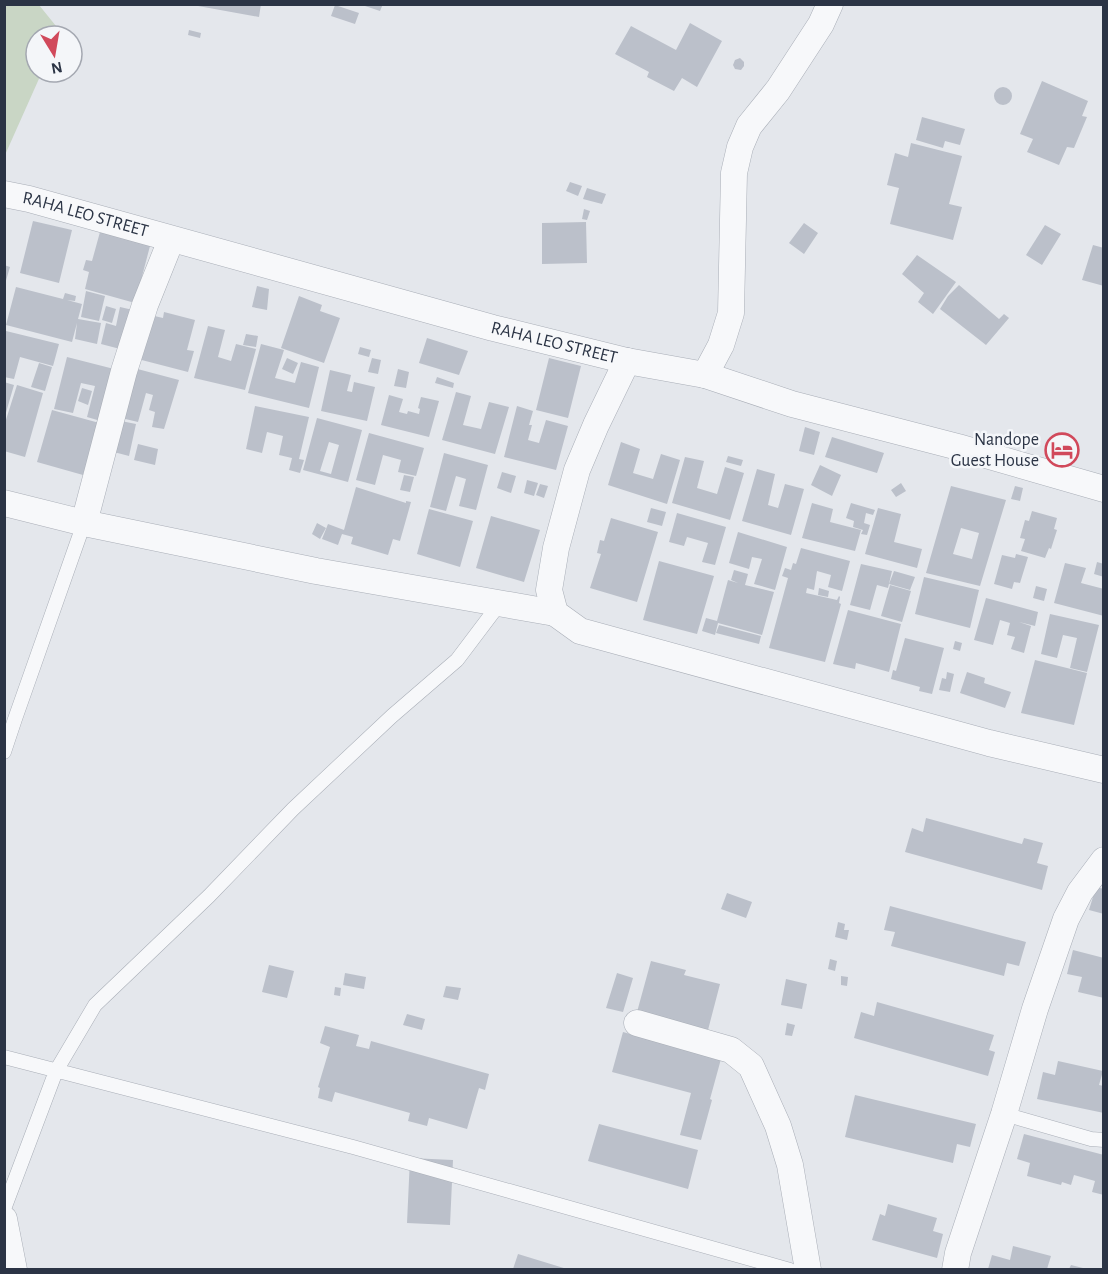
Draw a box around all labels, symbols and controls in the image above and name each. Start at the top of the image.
north arrow [24,24,84,84]
text: N [50,59,64,77]
street label: RAHA LEO STREET [21,189,150,241]
street label: RAHA LEO STREET [489,319,619,367]
place label: Nandope Guest House [951,431,1039,470]
hotel icon: Nandope Guest House [1044,432,1080,468]

